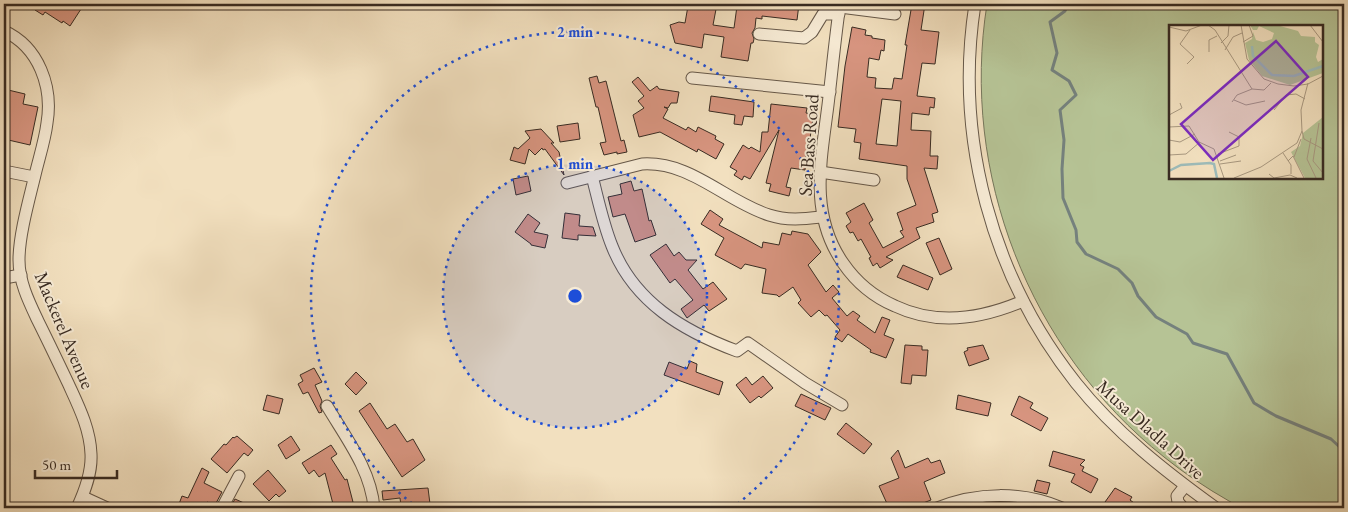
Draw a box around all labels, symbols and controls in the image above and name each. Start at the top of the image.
text: 2 min [557,22,594,41]
inset map [1169,25,1323,179]
street label: Sea Bass Road [792,93,825,197]
text: 1 min [557,154,594,173]
street label: Mackerel Avenue [29,268,100,393]
centre of rings [566,287,584,305]
street label: Musa Dladla Drive [1091,374,1210,485]
scale bar [35,447,118,479]
text: 50 m [42,455,71,474]

